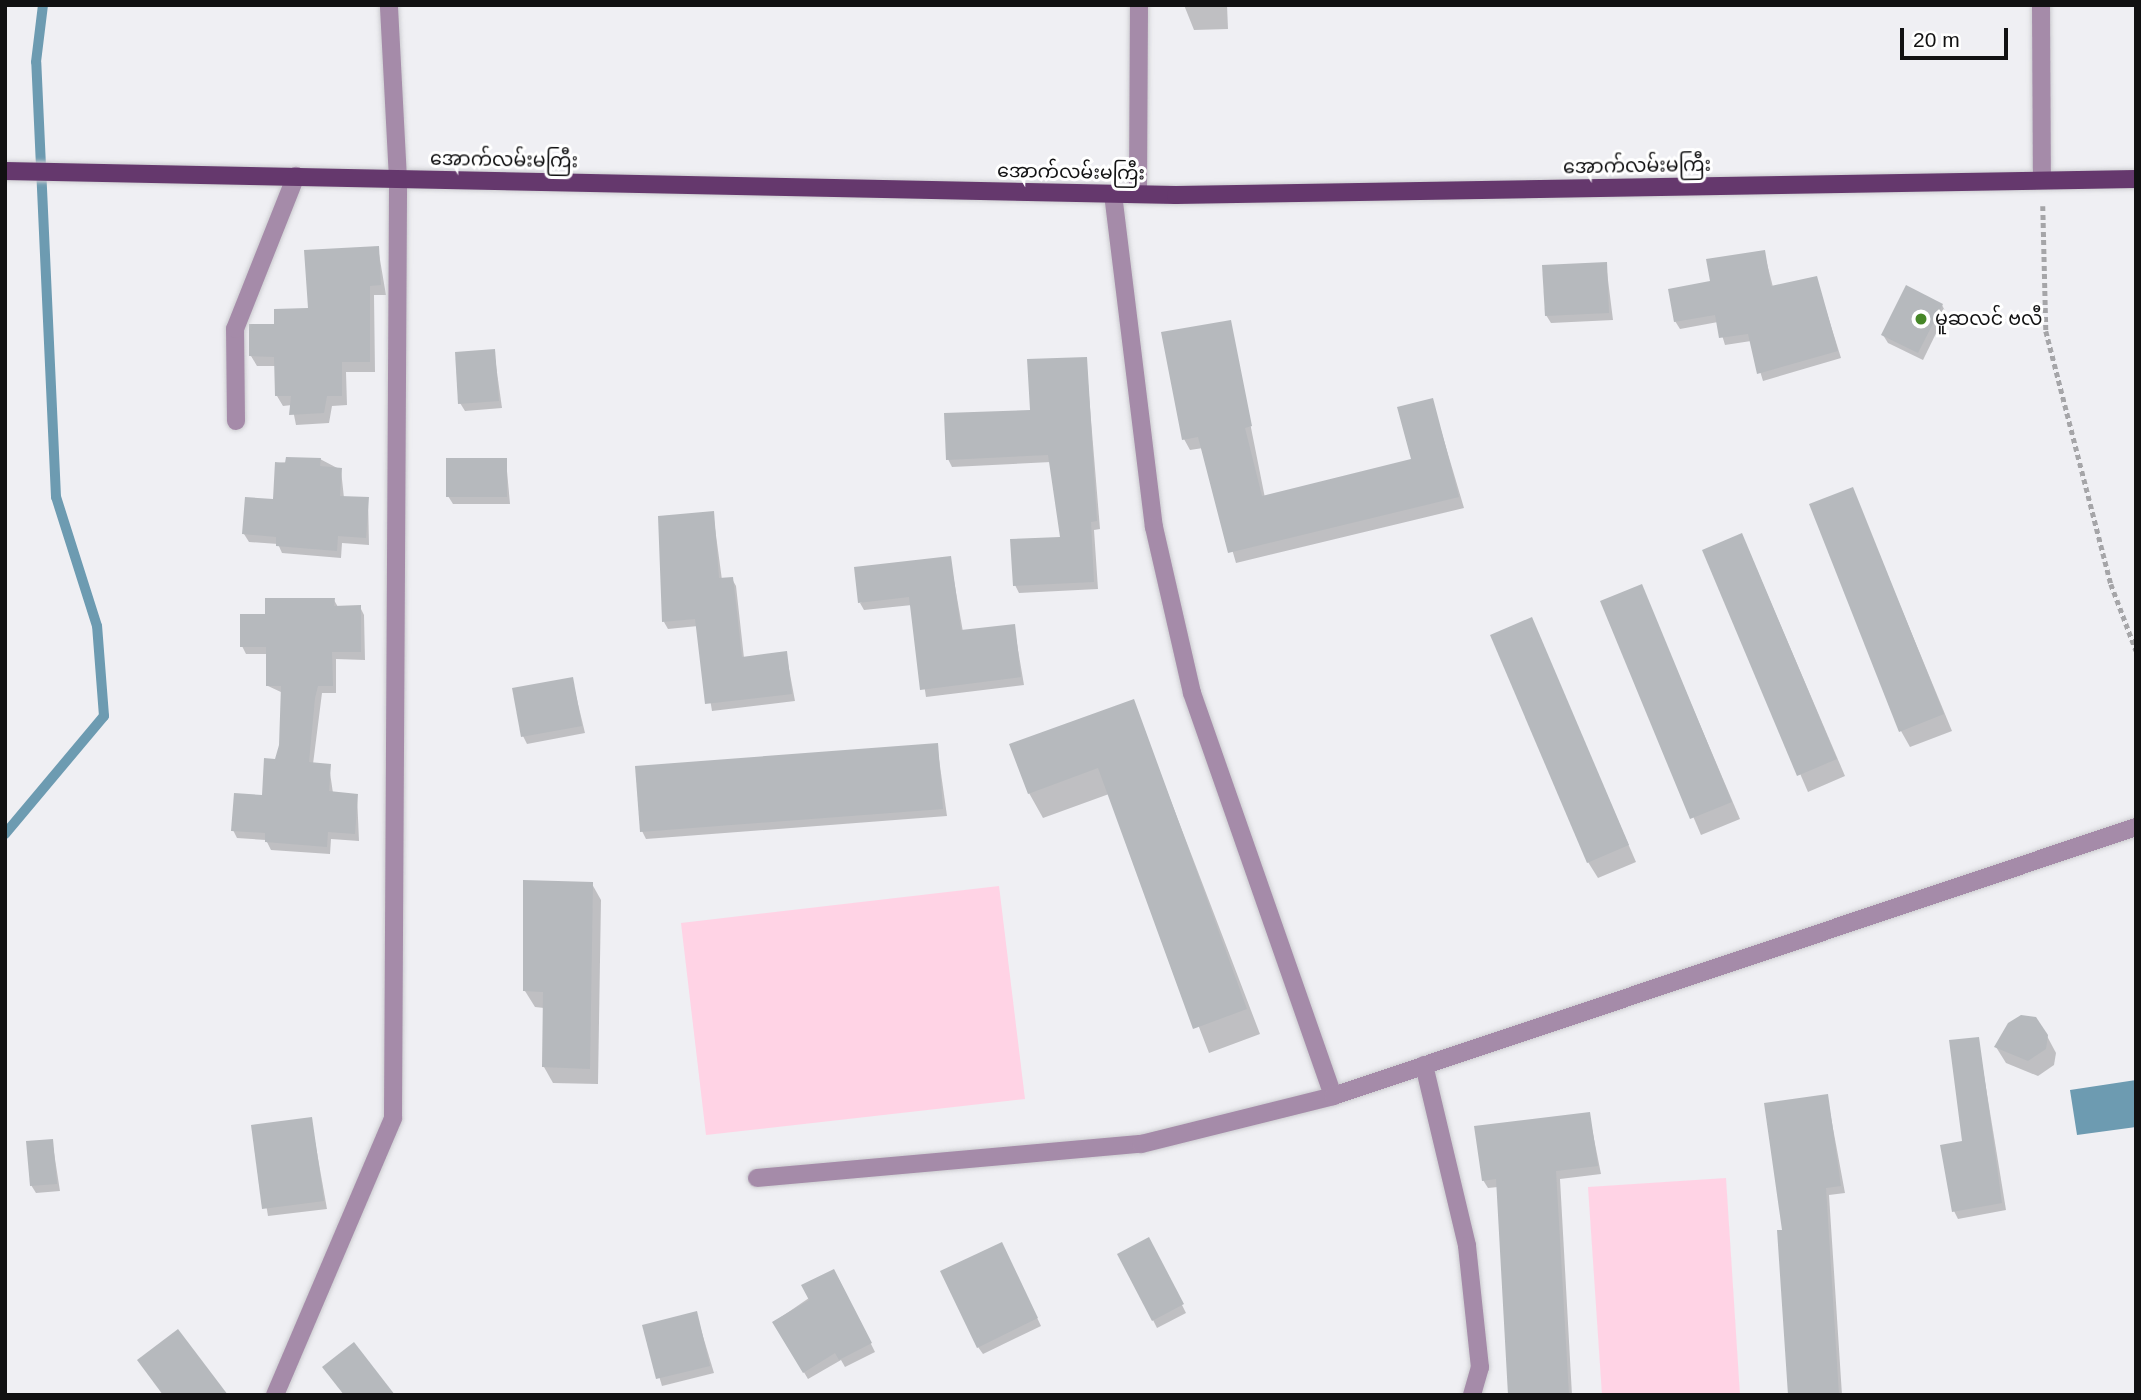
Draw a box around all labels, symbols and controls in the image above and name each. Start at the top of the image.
scale bar [1903,14,2011,58]
text: 20 m [1913,28,1960,51]
street label: အောက်လမ်းမကြီး [430,147,578,173]
street label: အောက်လမ်းမကြီး [1563,153,1711,179]
street label: အောက်လမ်းမကြီး [997,159,1145,185]
place label: မူဆလင် ဗလီ [1935,308,2043,330]
marker: မူဆလင် ဗလီ [1913,311,1929,327]

